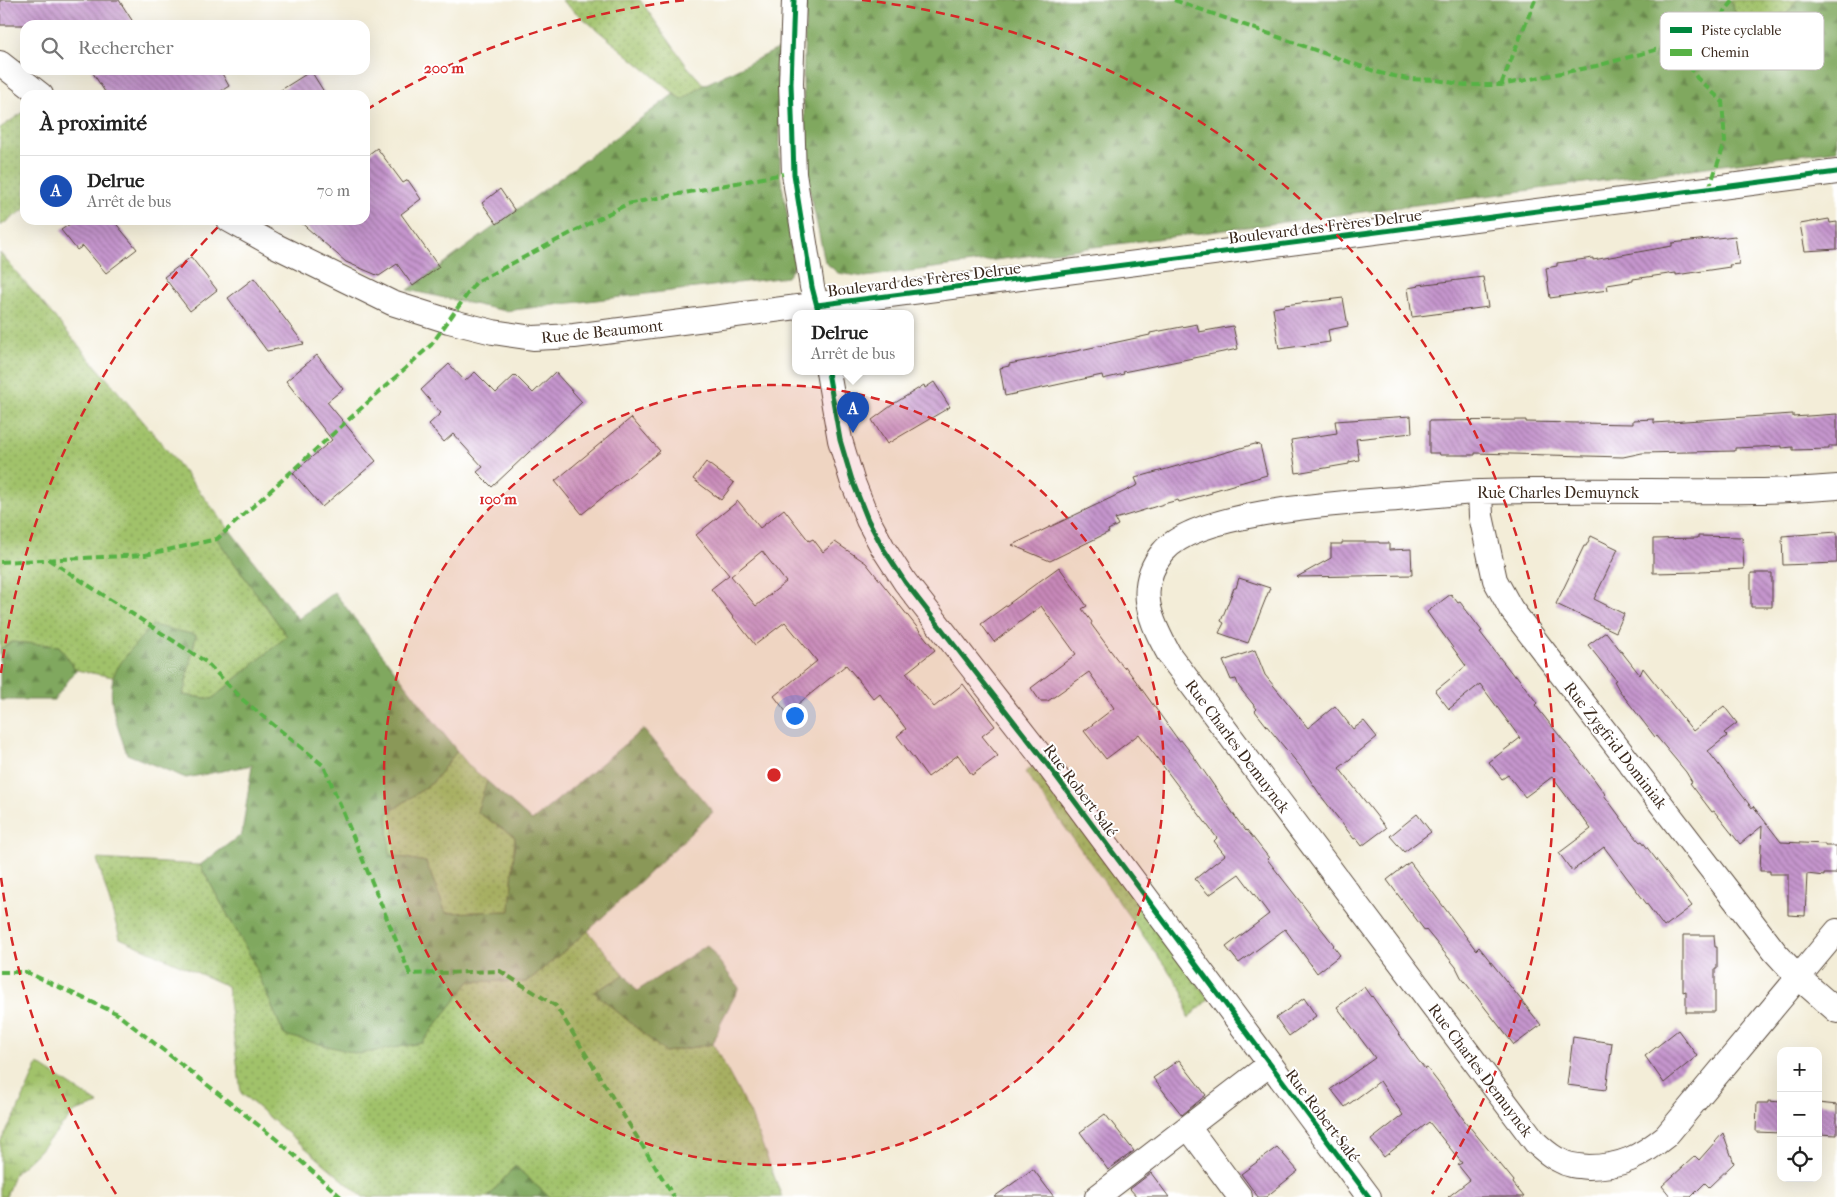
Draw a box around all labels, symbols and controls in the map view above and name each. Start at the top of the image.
legend [1660,12,1824,70]
search box [20,20,370,75]
text: Piste cyclable [1701,22,1781,39]
icon: search [38,34,66,62]
text: Rechercher [78,37,174,59]
text: Chemin [1701,44,1749,61]
text: 200 m [424,59,464,77]
text: À proximité [40,111,147,135]
text: Delrue [87,170,144,192]
text: A [51,181,61,200]
text: 70 m [317,181,350,200]
text: Arrêt de bus [87,192,171,211]
street label: Boulevard des Frères Delrue [1227,205,1423,248]
street label: Boulevard des Frères Delrue [826,258,1022,301]
popup [792,310,914,375]
street label: Rue de Beaumont [540,316,664,347]
text: Delrue [811,322,868,344]
text: Arrêt de bus [811,344,895,363]
pin: A [837,392,869,433]
street label: Rue Charles Demuynck [1477,483,1640,502]
text: 100 m [479,490,517,508]
street label: Rue Charles Demuynck [1181,676,1294,817]
street label: Rue Zygfrid Dominiak [1560,678,1672,813]
your location [782,703,808,729]
street label: Rue Robert Salé [1040,740,1122,841]
centre of rings [765,766,783,784]
street label: Rue Charles Demuynck [1424,1000,1537,1141]
map controls [1777,1047,1822,1182]
button: + [1777,1047,1822,1092]
street label: Rue Robert Salé [1282,1065,1364,1166]
button: − [1777,1092,1822,1137]
button: locate [1777,1137,1822,1182]

